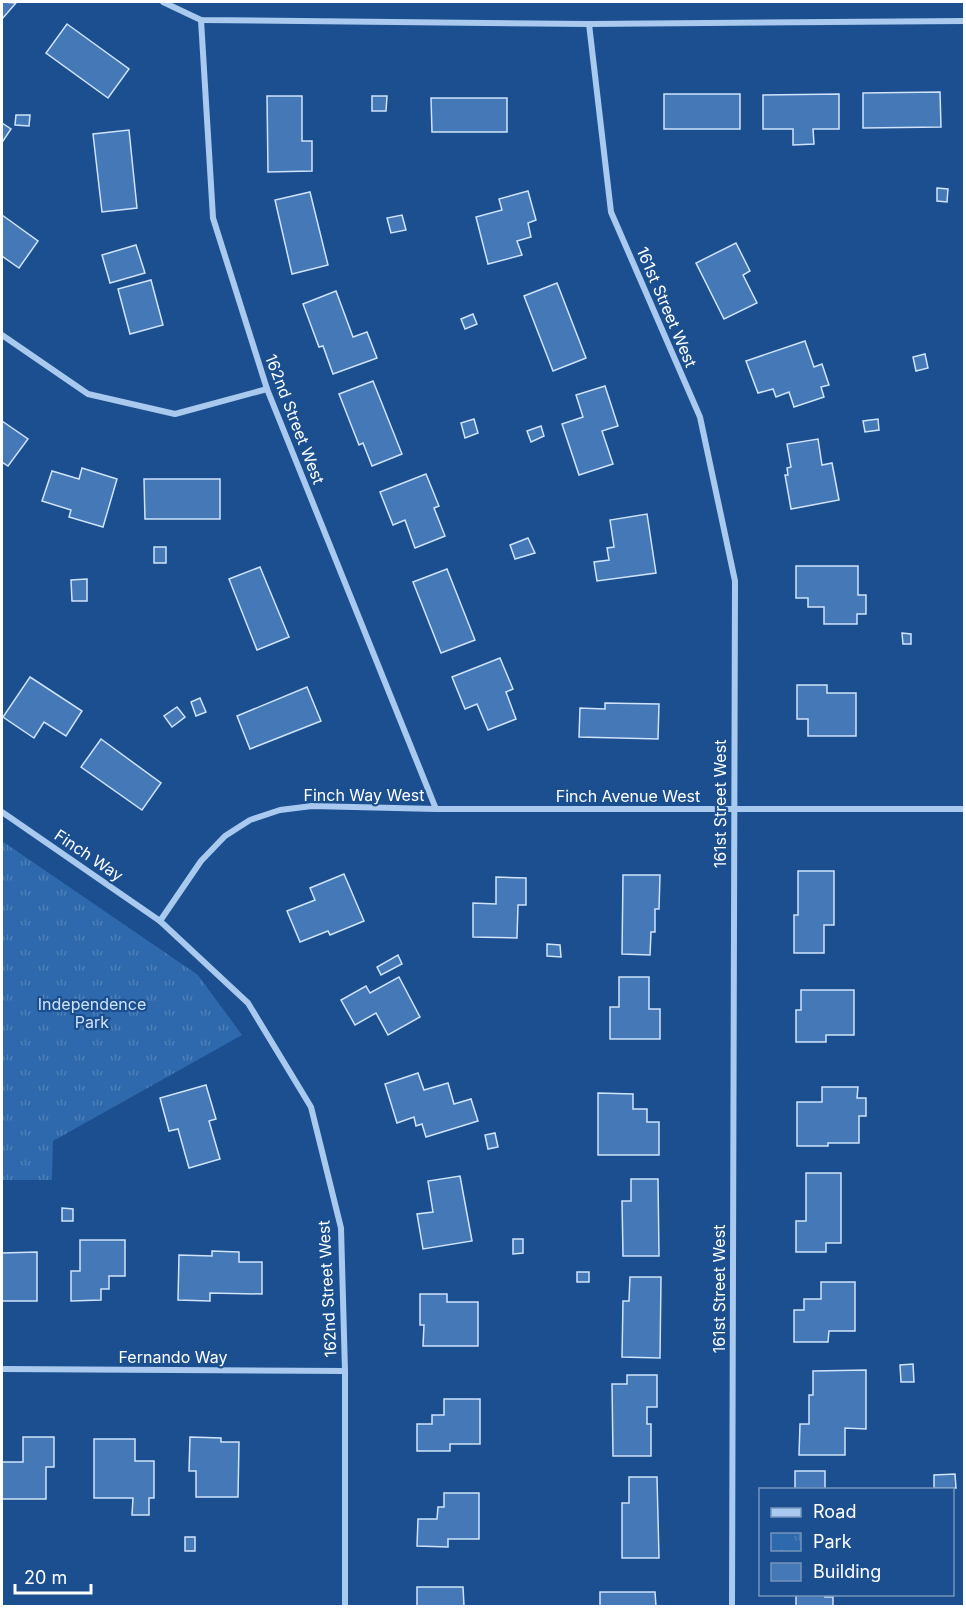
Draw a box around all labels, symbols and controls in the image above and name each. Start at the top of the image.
street label: 161st Street West [633,244,701,370]
street label: 162nd Street West [261,351,329,487]
street label: 161st Street West [710,740,730,868]
street label: Finch Way West [303,785,425,805]
street label: Finch Avenue West [556,786,700,806]
street label: Finch Way [51,825,127,885]
park label: Independence Park [38,994,146,1032]
street label: 162nd Street West [313,1220,341,1358]
street label: 161st Street West [709,1225,729,1353]
street label: Fernando Way [119,1347,227,1367]
legend [759,1488,954,1596]
text: Road [813,1501,856,1522]
text: Park [813,1531,852,1552]
scale bar [15,1557,92,1595]
text: Building [813,1561,881,1582]
text: 20 m [24,1567,67,1588]

